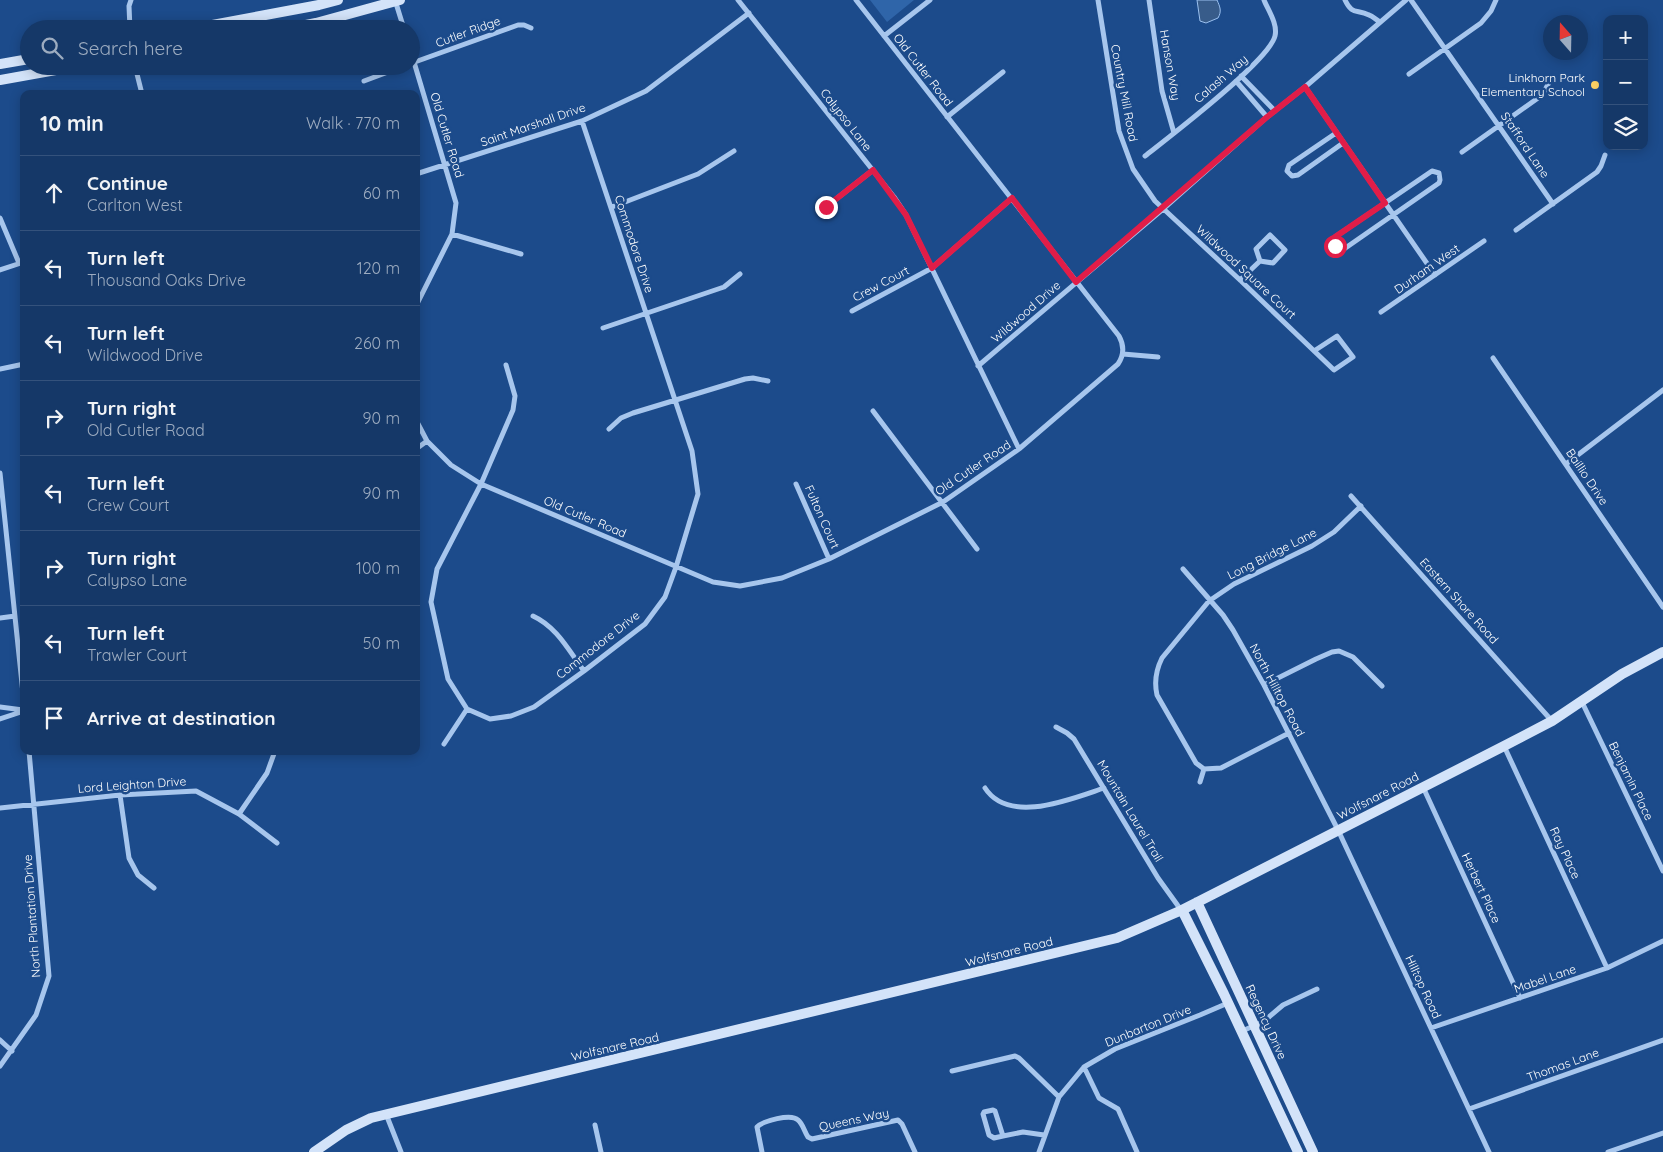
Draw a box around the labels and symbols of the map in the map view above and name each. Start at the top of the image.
street label: Cutler Ridge [433,13,503,50]
north arrow [1543,15,1588,60]
street label: Hanson Way [1157,28,1184,101]
street label: Old Cutler Road [890,30,956,109]
street label: Country Mill Road [1108,43,1141,143]
street label: Calash Way [1191,51,1251,106]
place label: Linkhorn Park Elementary School [1481,70,1585,99]
marker: Linkhorn Park Elementary School [1589,79,1601,91]
street label: Calypso Lane [817,85,876,154]
street label: Old Cutler Road [427,90,468,179]
street label: Saint Marshall Drive [478,99,588,150]
street label: Stafford Lane [1498,109,1553,181]
street label: Commodore Drive [612,193,657,295]
route end [815,196,838,219]
street label: Wildwood Square Court [1193,221,1299,322]
route start [1324,235,1347,258]
street label: Durham West [1391,241,1462,297]
street label: Crew Court [850,262,912,305]
street label: Wildwood Drive [988,277,1064,346]
street label: Old Cutler Road [932,437,1013,498]
street label: Baillio Drive [1563,446,1612,508]
street label: Fulton Court [802,483,843,551]
street label: Old Cutler Road [542,492,629,541]
street label: Long Bridge Lane [1225,524,1319,583]
street label: Eastern Shore Road [1417,555,1502,647]
street label: Commodore Drive [553,607,643,682]
street label: North Hilltop Road [1247,641,1308,739]
street label: Benjamin Place [1606,739,1657,823]
street label: Mountain Laurel Trail [1094,757,1167,864]
street label: Wolfsnare Road [1334,768,1421,823]
street label: Lord Leighton Drive [77,773,187,796]
street label: Ray Place [1547,824,1584,881]
street label: Herbert Place [1459,850,1504,926]
street label: North Plantation Drive [20,854,43,978]
street label: Wolfsnare Road [964,933,1054,970]
street label: Hilltop Road [1402,953,1445,1021]
street label: Mabel Lane [1512,961,1578,996]
street label: Regency Drive [1243,982,1290,1062]
street label: Dunbarton Drive [1102,1001,1193,1050]
street label: Wolfsnare Road [569,1029,660,1064]
street label: Thomas Lane [1525,1044,1601,1085]
street label: Queens Way [818,1105,890,1134]

